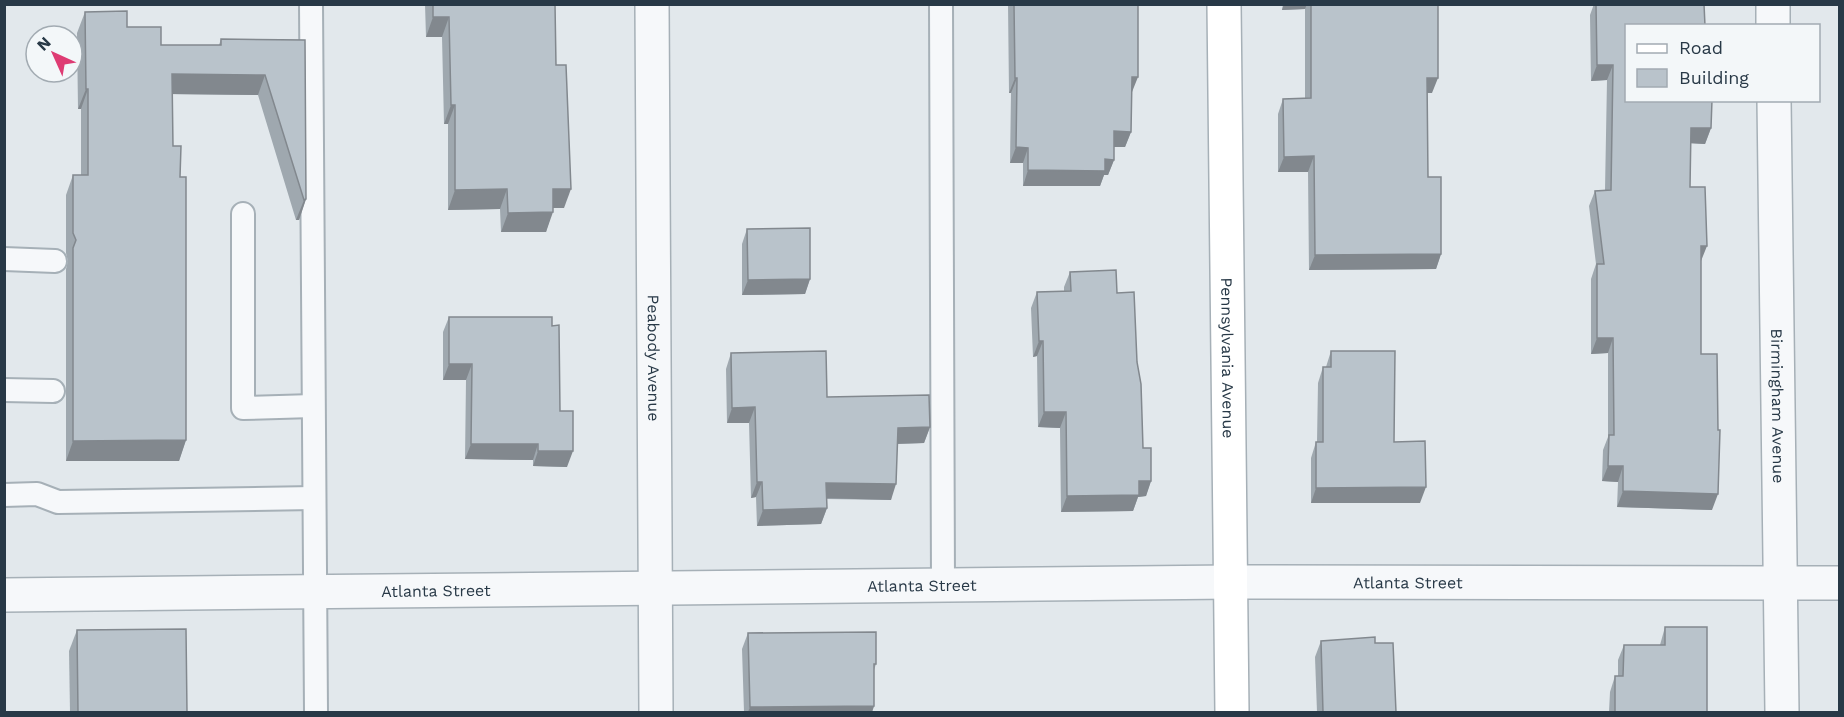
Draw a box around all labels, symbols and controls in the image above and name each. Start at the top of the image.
north arrow [24,24,84,84]
legend [1625,24,1820,102]
text: N [33,33,55,55]
text: Road [1679,37,1723,58]
text: Building [1679,67,1749,88]
street label: Pennsylvania Avenue [1218,277,1238,439]
street label: Peabody Avenue [644,294,664,422]
street label: Birmingham Avenue [1767,328,1789,484]
street label: Atlanta Street [1353,573,1463,592]
street label: Atlanta Street [867,575,977,595]
street label: Atlanta Street [381,580,491,601]

